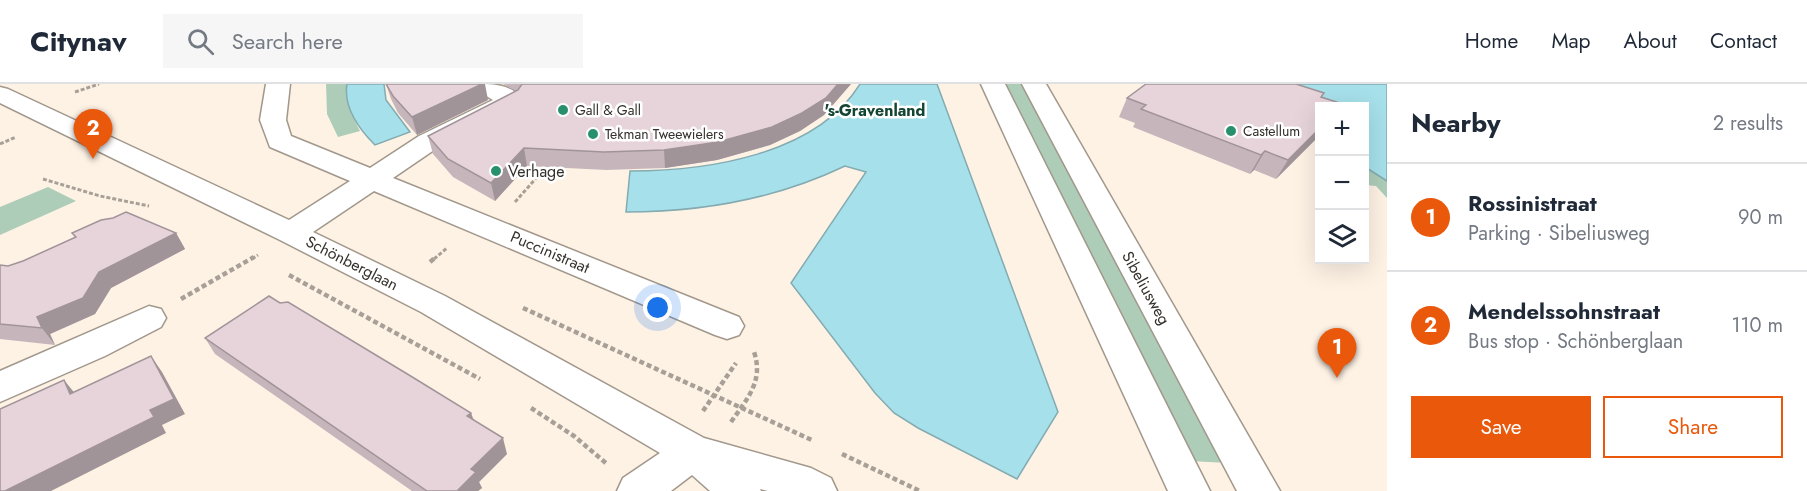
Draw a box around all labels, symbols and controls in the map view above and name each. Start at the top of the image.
search box [163,14,583,68]
text: Citynav [30,21,127,62]
icon: search [184,25,217,58]
text: Search here [232,25,343,57]
text: Home [1465,26,1518,56]
text: Map [1551,26,1591,56]
text: About [1624,26,1677,56]
text: Contact [1710,26,1777,56]
district label: 's-Gravenland [825,99,925,122]
place label: Gall & Gall [575,100,641,120]
map controls [1315,102,1369,264]
button: + [1315,102,1369,156]
marker: Gall & Gall [556,103,570,117]
text: Nearby [1411,104,1500,142]
text: 2 results [1713,109,1783,138]
pin: 2 [74,110,112,159]
place label: Castellum [1243,121,1300,141]
place label: Tekman Tweewielers [605,124,724,144]
marker: Castellum [1224,124,1238,138]
marker: Tekman Tweewielers [586,127,600,141]
button: − [1315,156,1369,210]
place label: Verhage [508,160,564,183]
marker: Verhage [489,164,503,178]
text: Rossinistraat [1468,187,1597,219]
text: 1 [1425,203,1436,232]
text: 90 m [1738,203,1783,232]
button: layers [1315,210,1369,264]
text: Parking · Sibeliusweg [1468,219,1650,248]
street label: Puccinistraat [507,225,593,279]
street label: Schönberglaan [302,230,402,296]
street label: Sibeliusweg [1116,247,1176,329]
your location [643,293,672,322]
text: Mendelssohnstraat [1468,295,1660,327]
text: 2 [1424,311,1437,340]
text: 110 m [1731,311,1783,340]
text: Bus stop · Schönberglaan [1468,327,1683,356]
pin: 1 [1318,328,1356,378]
button: Save [1411,396,1591,458]
button: Share [1603,396,1783,458]

